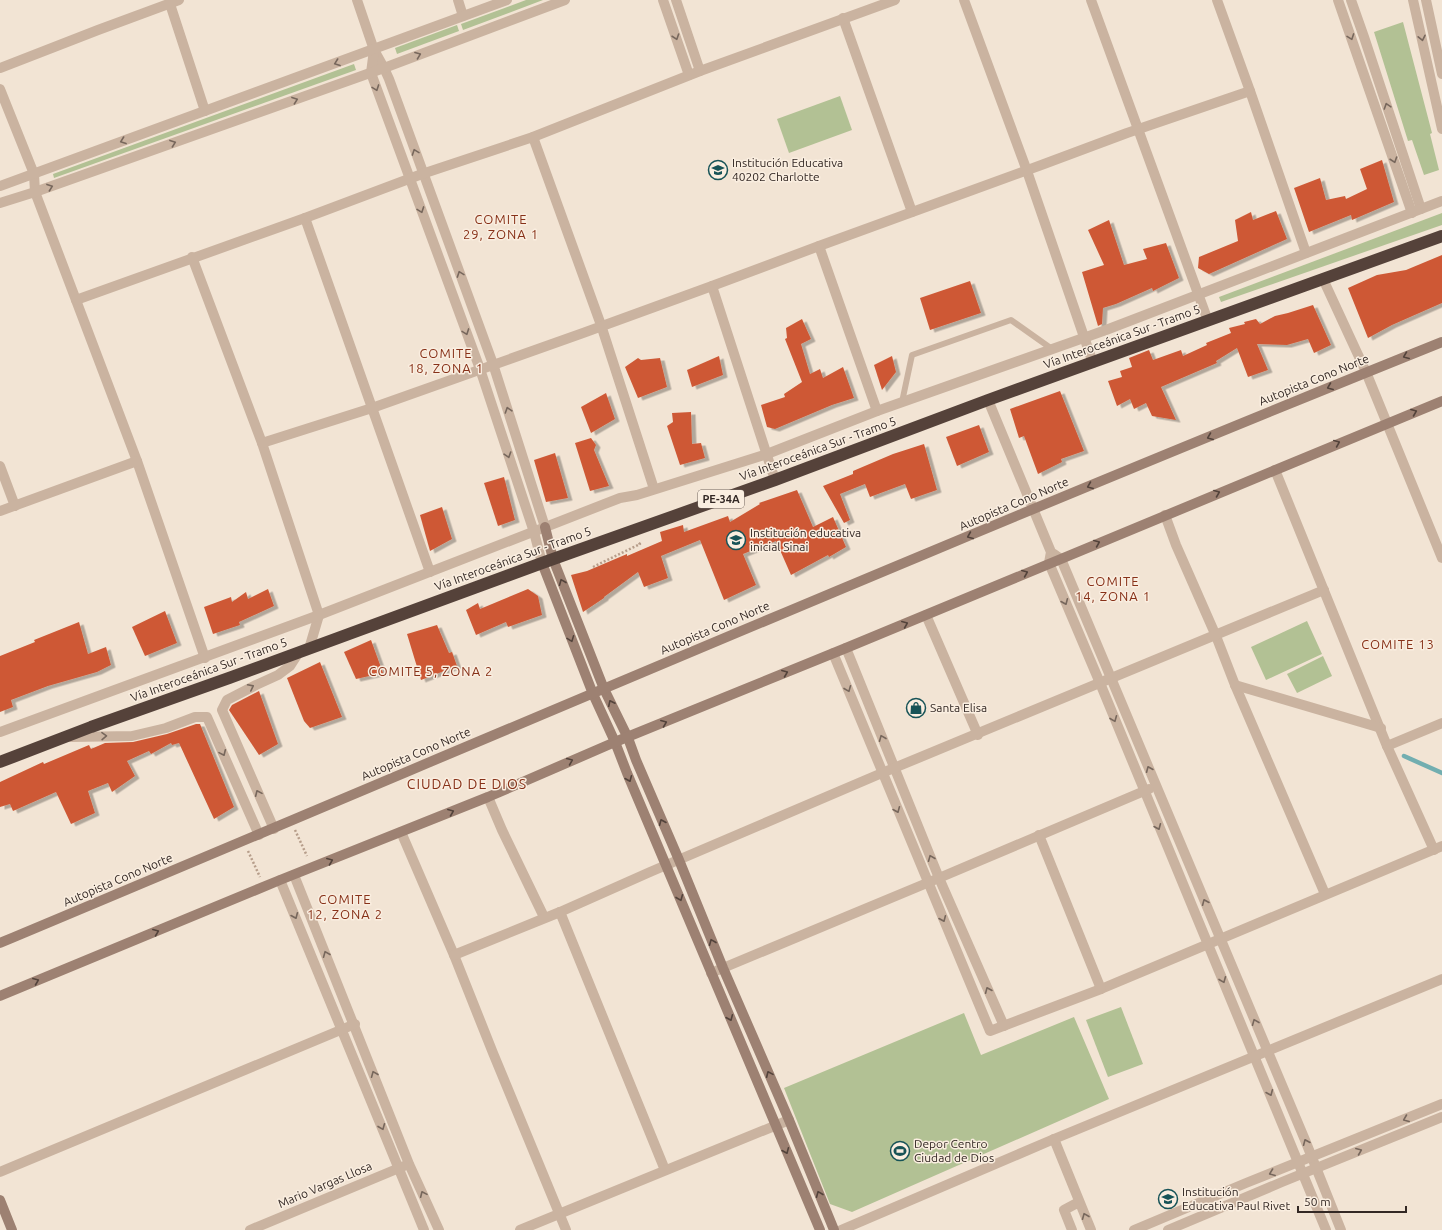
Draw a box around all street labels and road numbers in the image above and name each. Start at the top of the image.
street label: Vía Interoceánica Sur - Tramo 5 [1042,302,1202,371]
street label: Autopista Cono Norte [1257,351,1371,408]
street label: Vía Interoceánica Sur - Tramo 5 [738,414,898,483]
street label: Autopista Cono Norte [957,475,1070,532]
road number: PE-34A [698,490,744,508]
street label: Vía Interoceánica Sur - Tramo 5 [433,524,593,593]
street label: Autopista Cono Norte [658,599,771,656]
street label: Vía Interoceánica Sur - Tramo 5 [129,635,289,704]
street label: Autopista Cono Norte [359,725,472,782]
street label: Autopista Cono Norte [61,851,174,908]
street label: Mario Vargas Llosa [276,1159,374,1210]

